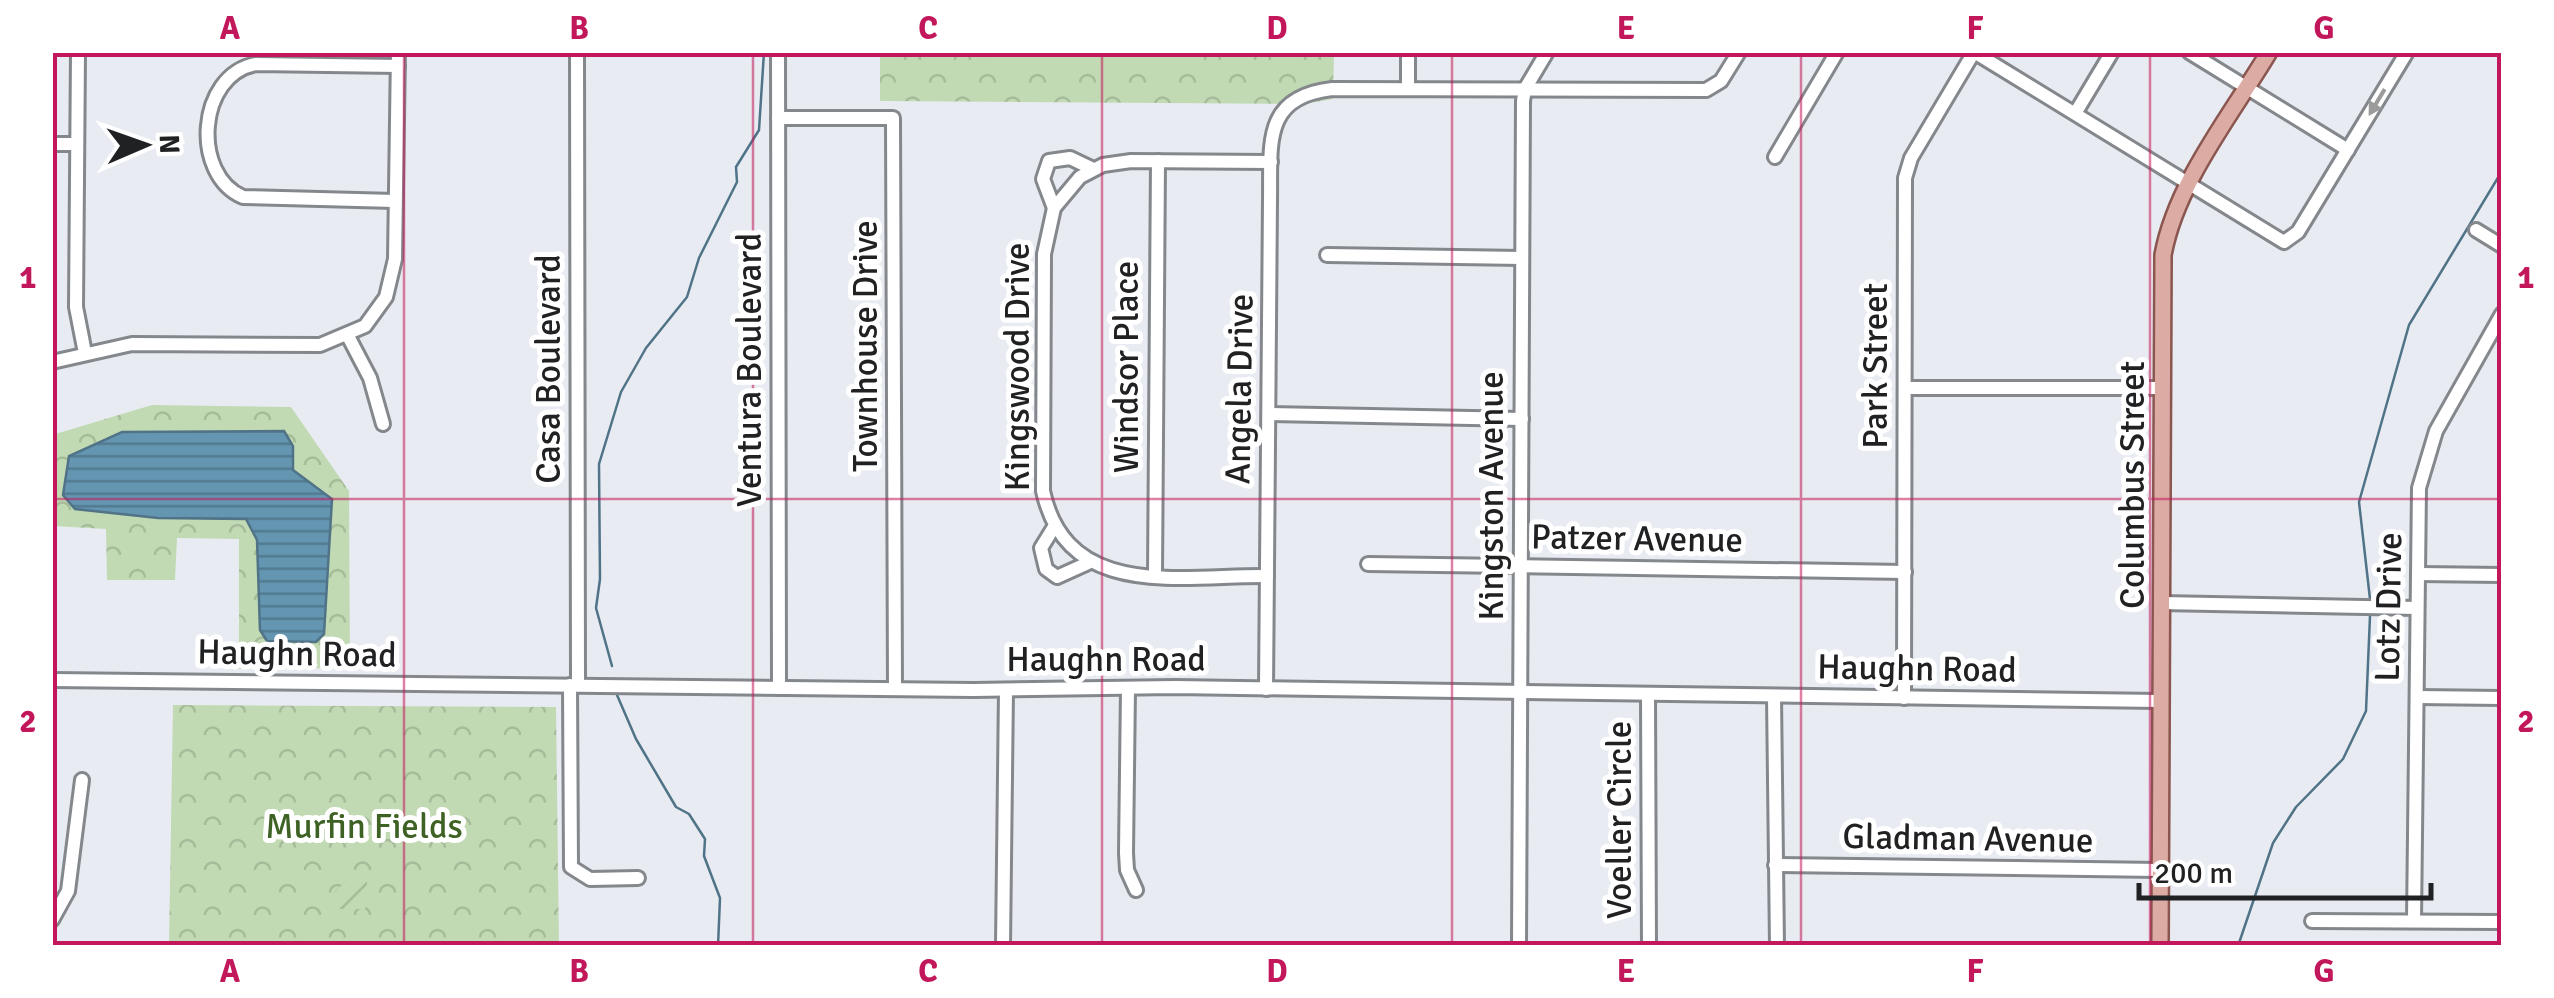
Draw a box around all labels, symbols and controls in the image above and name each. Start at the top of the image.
text: A [220,9,241,48]
text: B [569,9,589,48]
text: C [918,9,938,48]
text: D [1266,9,1288,48]
text: E [1617,9,1635,48]
text: F [1966,9,1984,48]
text: G [2314,9,2334,48]
one-way arrow [2368,89,2387,116]
north arrow [95,95,195,195]
text: N [152,134,186,154]
street label: Townhouse Drive [844,220,887,472]
street label: Ventura Boulevard [728,233,771,507]
street label: Kingswood Drive [996,243,1039,491]
street label: Casa Boulevard [527,254,570,484]
text: 1 [19,258,37,297]
text: 1 [2517,258,2535,297]
street label: Windsor Place [1105,261,1148,473]
street label: Park Street [1854,283,1897,449]
street label: Angela Drive [1216,293,1263,485]
street label: Columbus Street [2111,361,2154,609]
street label: Kingston Avenue [1470,371,1513,621]
street label: Patzer Avenue [1531,515,1743,562]
street label: Lotz Drive [2366,532,2411,682]
street label: Haughn Road [197,630,397,677]
street label: Haughn Road [1006,638,1206,681]
street label: Haughn Road [1817,645,2017,692]
text: 2 [19,702,37,741]
text: 2 [2517,702,2535,741]
street label: Voeller Circle [1598,721,1641,919]
park label: Murfin Fields [265,805,463,848]
street label: Gladman Avenue [1842,815,2094,862]
scale bar [2139,838,2432,900]
text: 200 m [2154,855,2233,892]
text: A [220,952,241,991]
text: B [569,952,589,991]
text: C [918,952,938,991]
text: D [1266,952,1288,991]
text: E [1617,952,1635,991]
text: F [1966,952,1984,991]
text: G [2314,952,2334,991]

